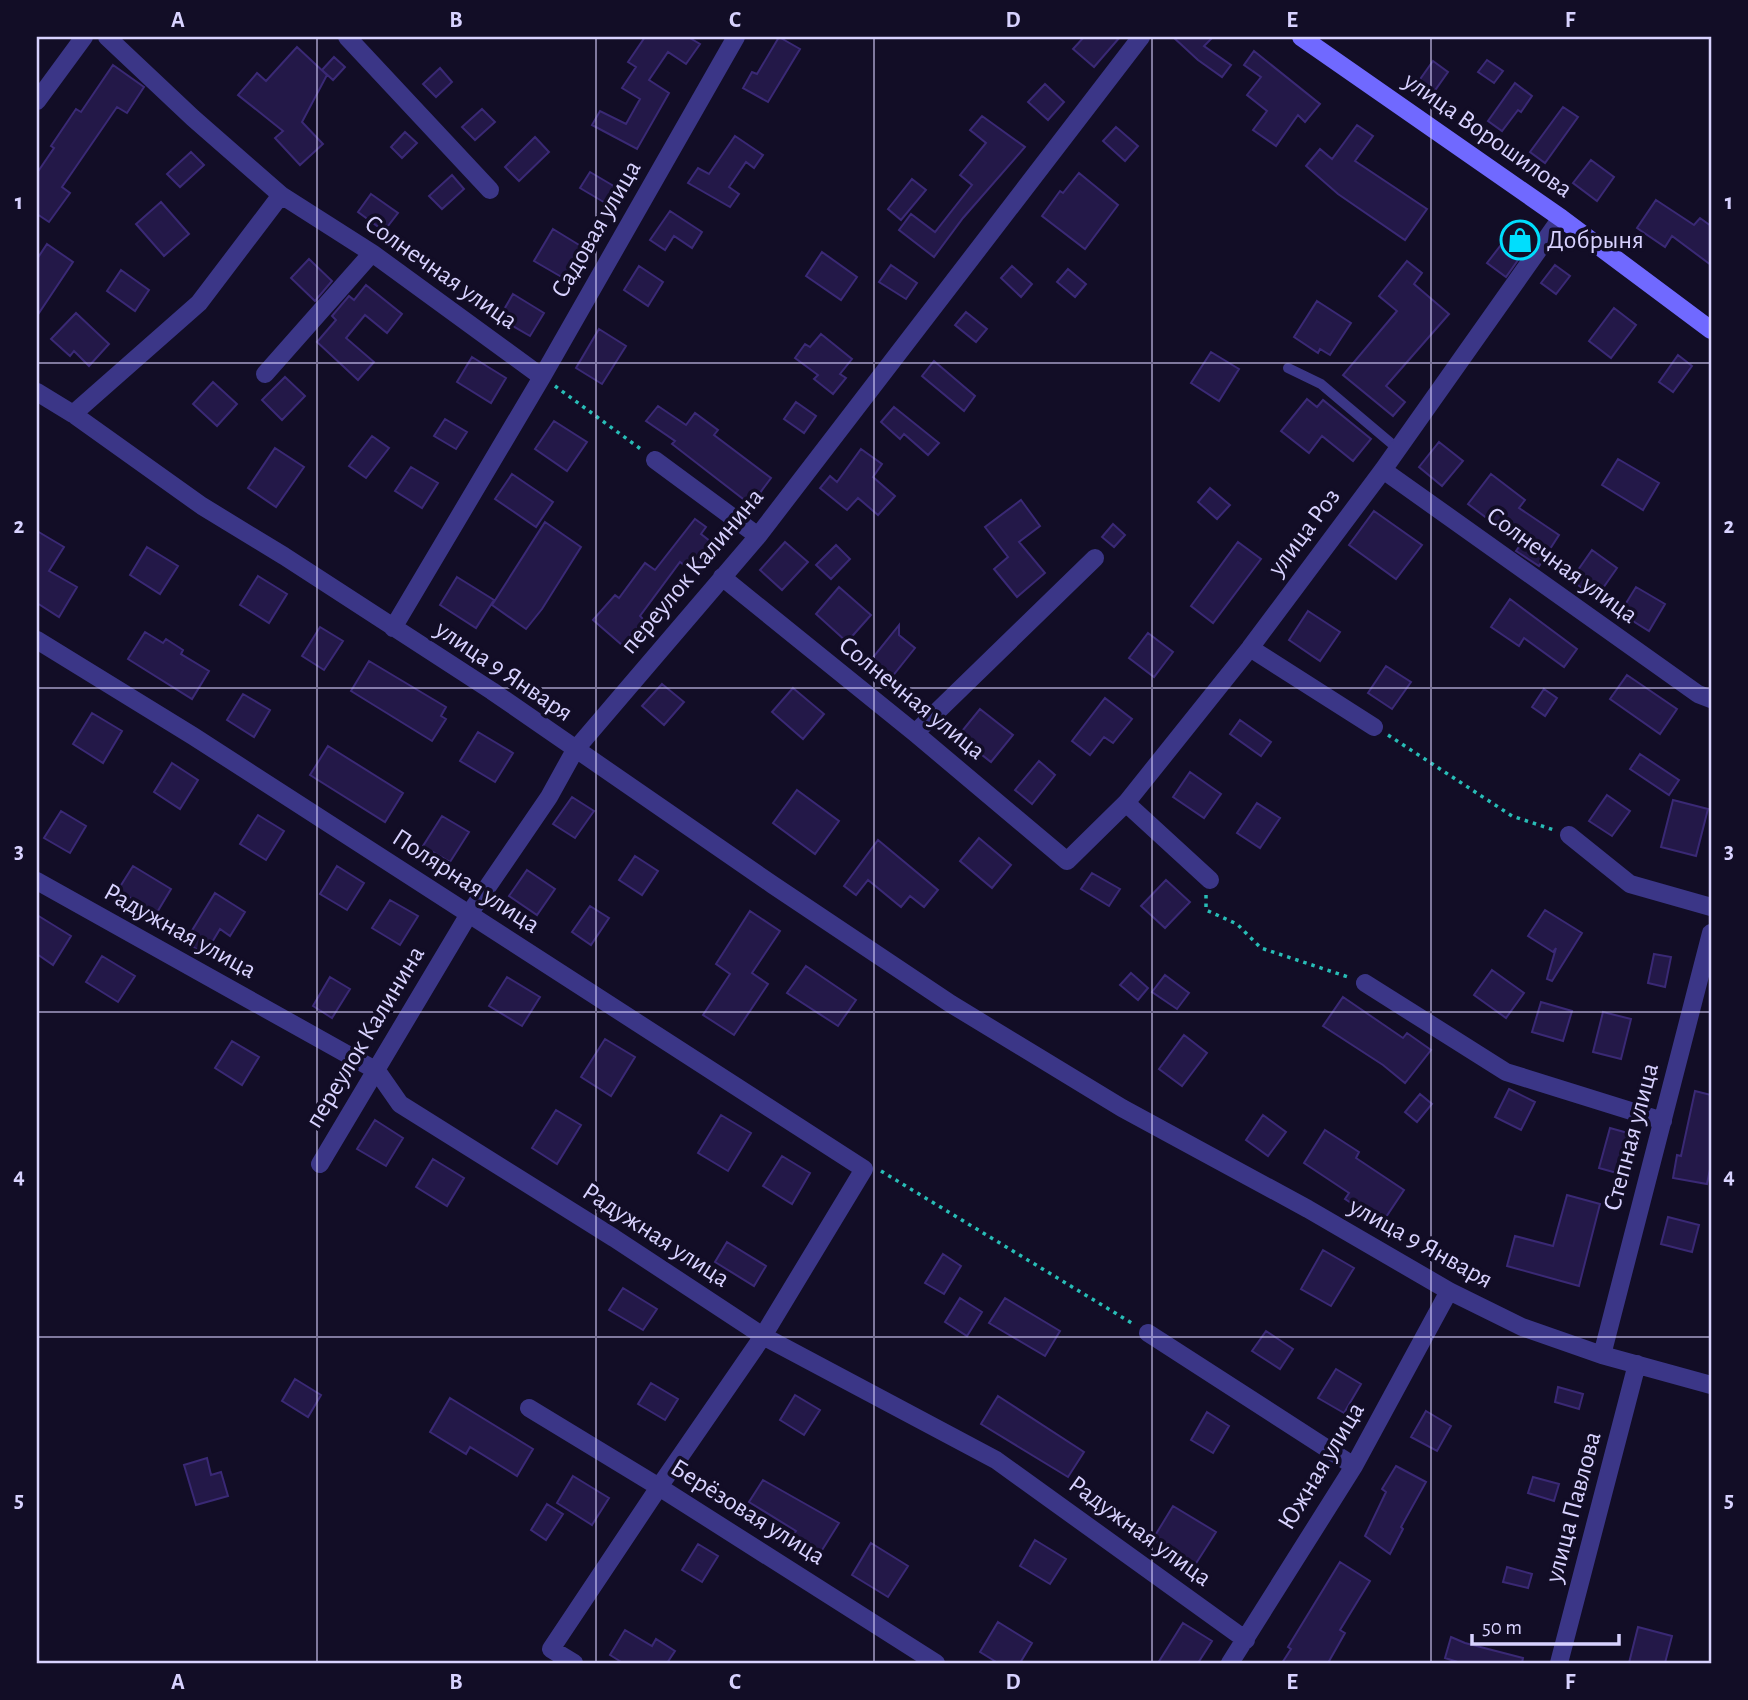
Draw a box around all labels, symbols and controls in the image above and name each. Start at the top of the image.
text: A [171,9,185,32]
text: B [449,9,463,32]
text: C [729,9,741,32]
text: D [1005,9,1021,32]
text: E [1286,9,1298,32]
text: F [1565,9,1576,32]
street label: улица Ворошилова [1398,67,1577,203]
street label: Садовая улица [546,156,646,302]
text: 1 [15,191,23,214]
text: 1 [1725,191,1733,214]
street label: Солнечная улица [360,210,522,334]
shop icon: Добрыня [1499,219,1541,261]
place label: Добрыня [1547,227,1644,253]
street label: переулок Калинина [616,483,769,659]
street label: улица Роз [1262,483,1345,581]
street label: Солнечная улица [1482,502,1642,628]
text: 2 [14,515,25,538]
text: 2 [1724,515,1735,538]
street label: улица 9 Января [430,615,577,726]
street label: Солнечная улица [834,631,990,765]
street label: Полярная улица [388,824,544,938]
text: 3 [14,840,24,863]
text: 3 [1724,840,1734,863]
street label: Радужная улица [100,879,261,984]
street label: переулок Калинина [301,941,430,1132]
street label: Степная улица [1599,1060,1663,1214]
text: 4 [13,1165,25,1188]
text: 4 [1723,1165,1735,1188]
street label: Радужная улица [578,1178,734,1292]
street label: улица 9 Января [1344,1192,1497,1293]
street label: Южная улица [1273,1398,1369,1534]
street label: улица Павлова [1540,1429,1606,1586]
street label: Берёзовая улица [666,1454,830,1570]
street label: Радужная улица [1064,1471,1216,1591]
text: 5 [14,1489,24,1512]
text: 5 [1724,1489,1734,1512]
scale bar [1472,1602,1618,1646]
text: 50 m [1482,1617,1522,1638]
text: A [171,1671,185,1694]
text: B [449,1671,463,1694]
text: C [729,1671,741,1694]
text: D [1005,1671,1021,1694]
text: E [1286,1671,1298,1694]
text: F [1565,1671,1576,1694]

